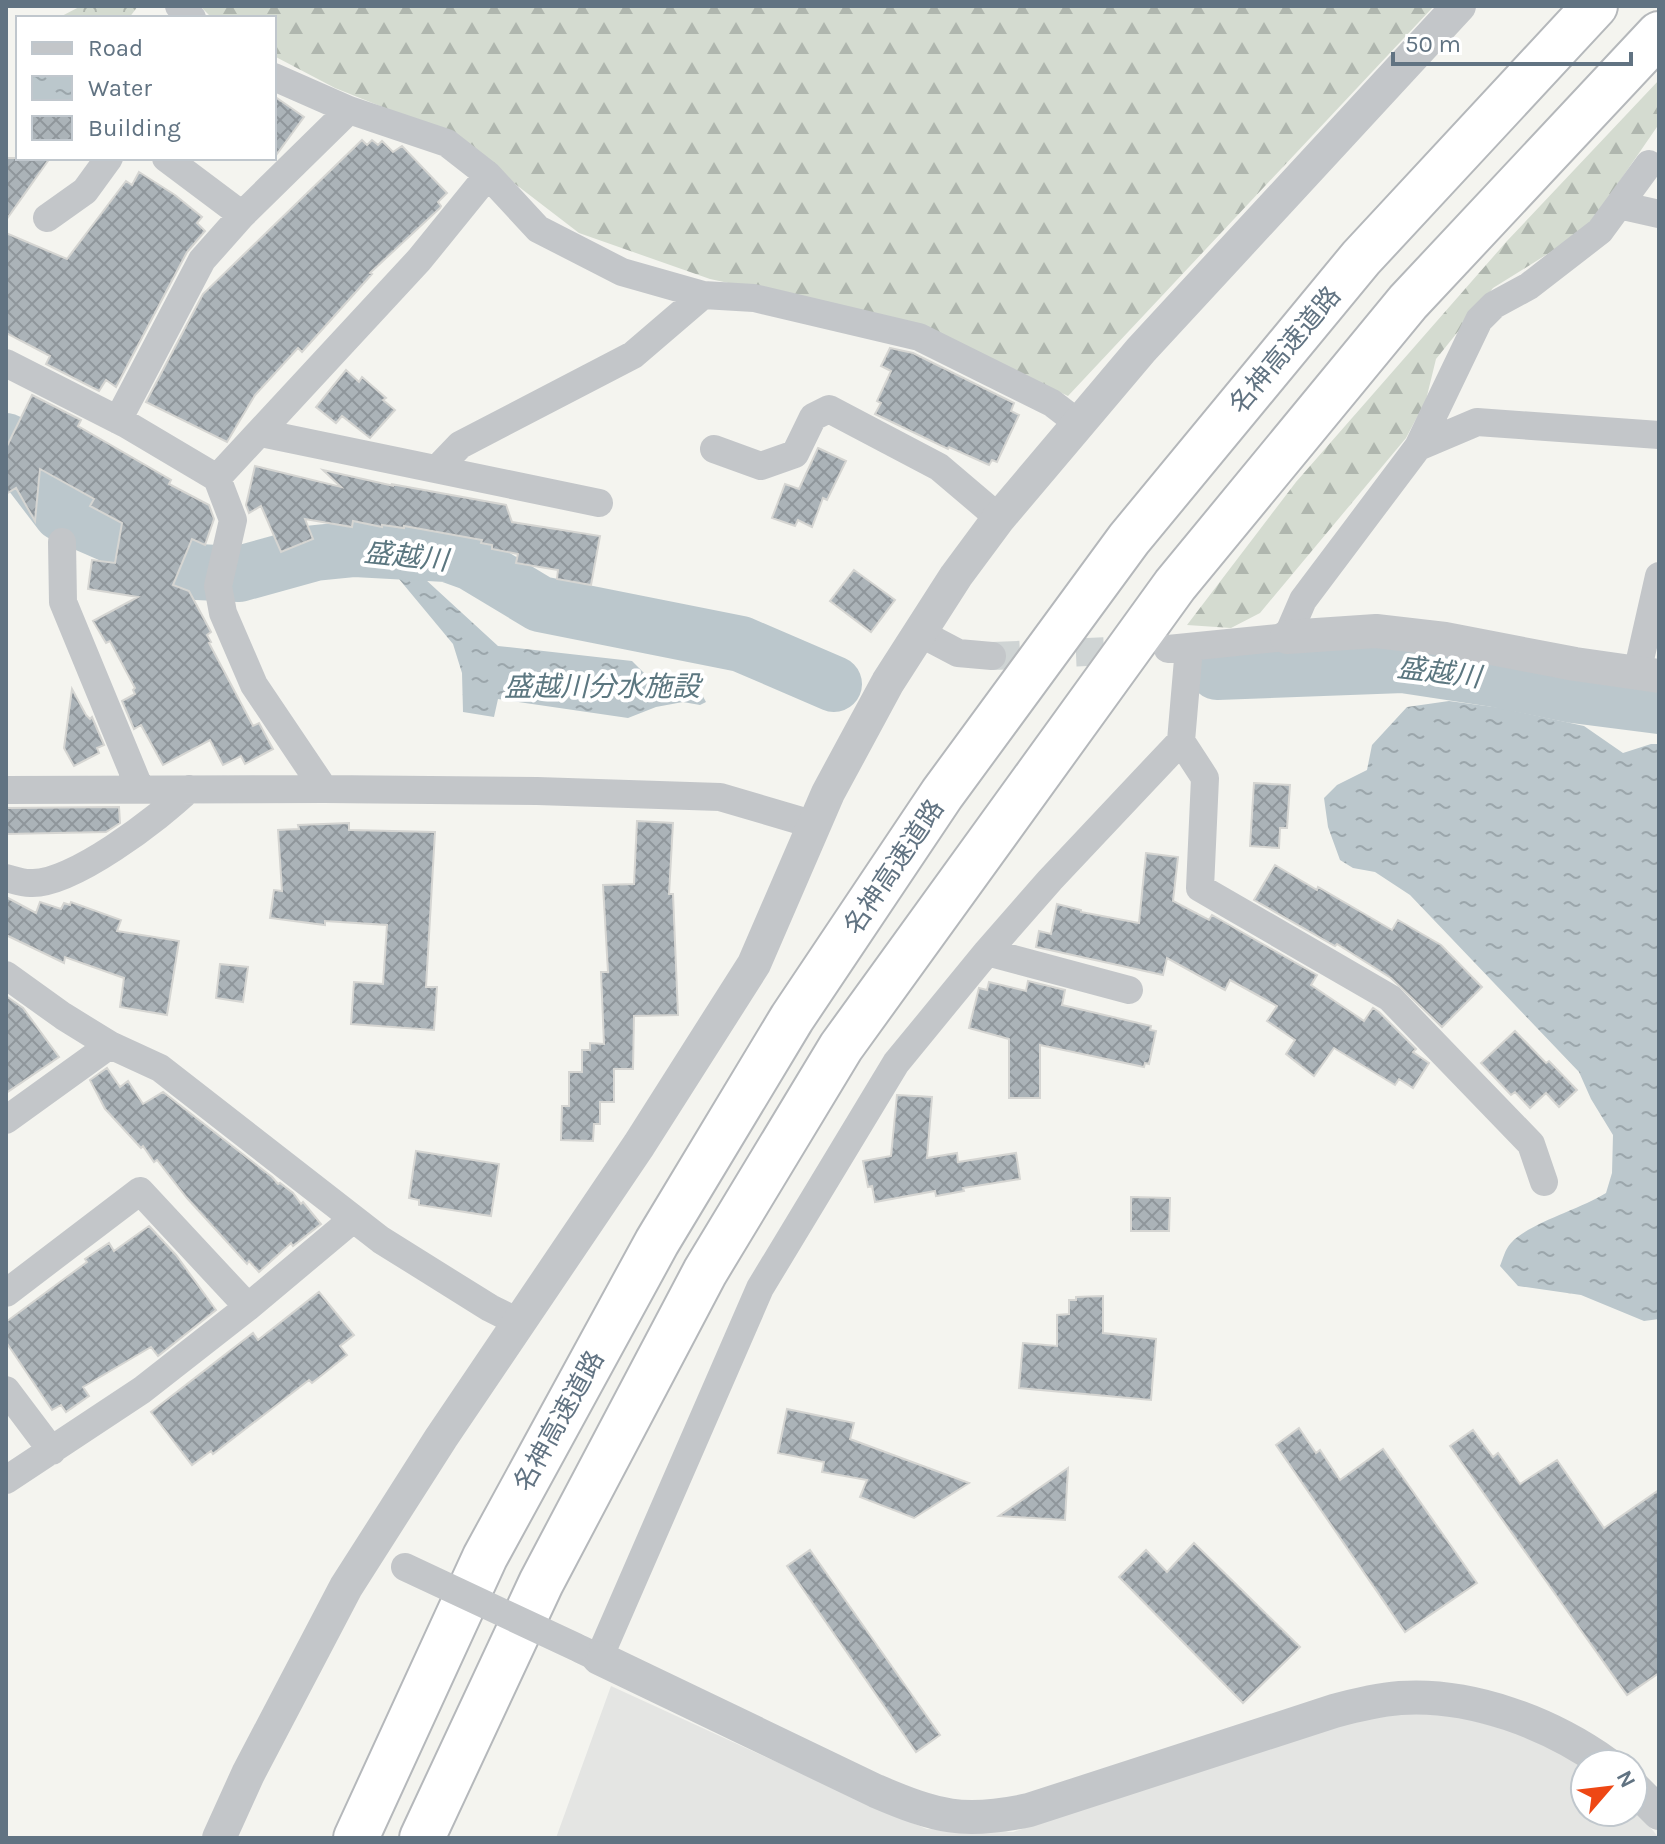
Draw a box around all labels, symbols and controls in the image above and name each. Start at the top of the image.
legend [16,16,276,160]
scale bar [1393,16,1631,66]
text: 50 m [1405,30,1461,58]
text: Road [88,34,143,62]
text: Water [88,74,152,102]
text: Building [88,114,181,142]
street label: 名神高速道路 [1223,280,1347,420]
water label: 盛越川 [362,535,452,577]
water label: 盛越川 [1395,651,1486,694]
water label: 盛越川分水施設 [504,670,704,703]
street label: 名神高速道路 [838,794,950,940]
street label: 名神高速道路 [508,1345,610,1497]
north arrow [1569,1748,1649,1828]
text: N [1611,1766,1641,1792]

